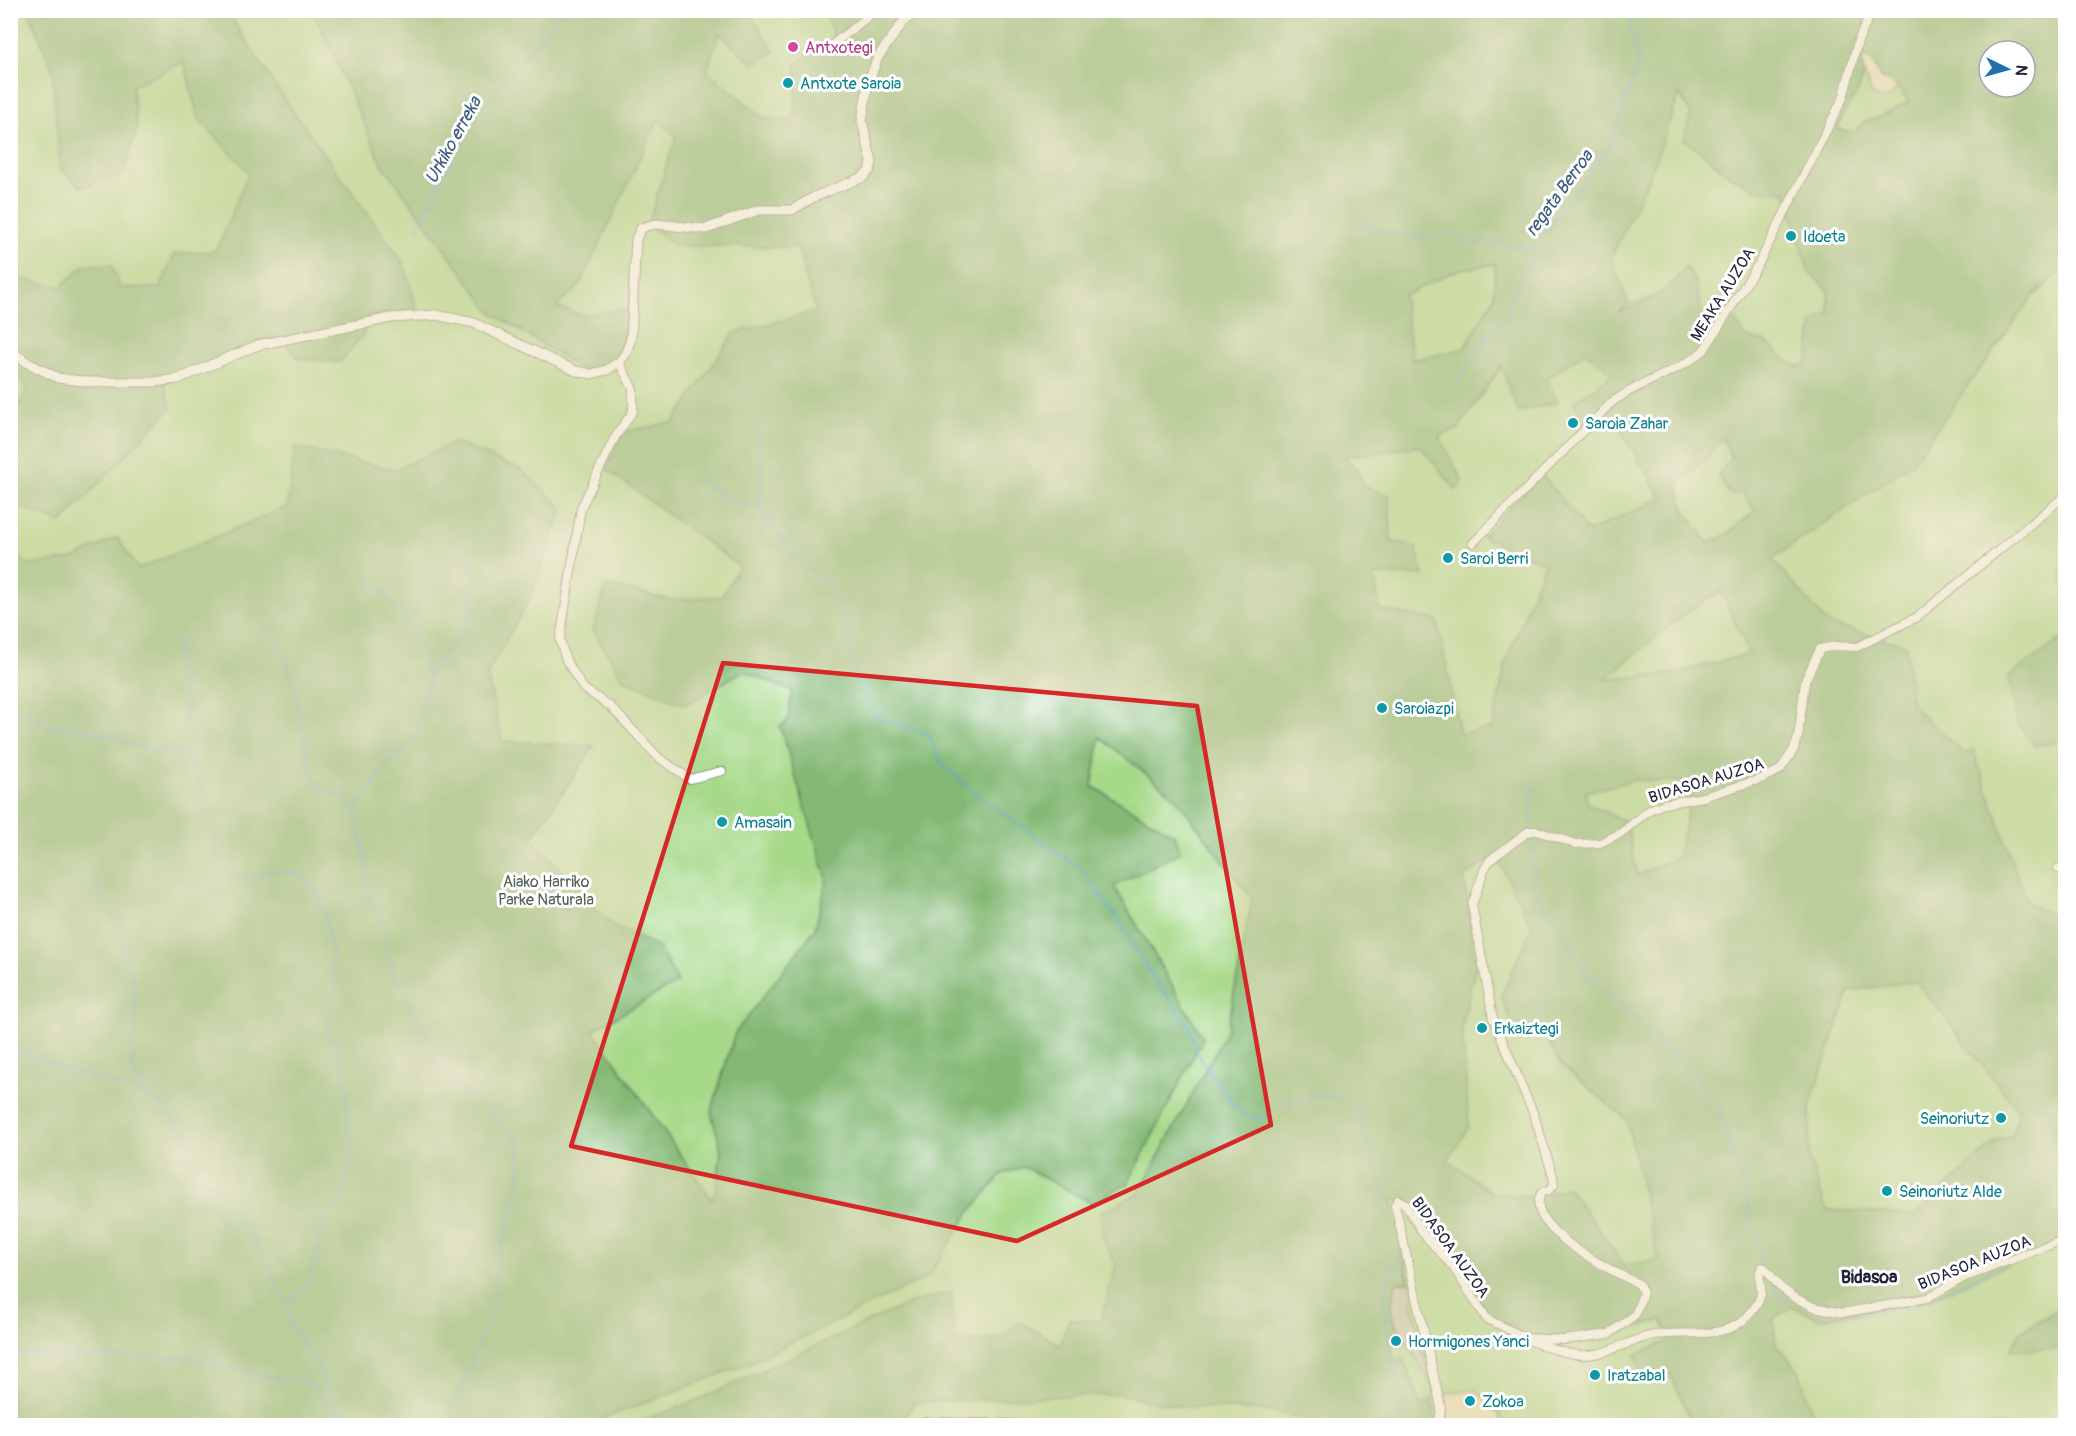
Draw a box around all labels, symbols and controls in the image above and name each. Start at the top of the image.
place label: Antxotegi [805,38,873,58]
north arrow [1977,39,2037,99]
marker: Antxotegi [786,40,800,54]
text: N [2010,64,2031,77]
place label: Antxote Saroia [800,74,901,94]
marker: Antxote Saroia [781,76,795,90]
water label: Urkiko erreka [420,91,488,188]
water label: regata Berroa [1520,144,1599,241]
place label: Idoeta [1803,227,1845,247]
marker: Idoeta [1784,229,1798,243]
street label: MEAKA AUZOA [1686,244,1759,345]
place label: Saroia Zahar [1585,414,1669,434]
marker: Saroia Zahar [1566,416,1580,430]
place label: Saroi Berri [1460,549,1528,569]
marker: Saroi Berri [1441,551,1455,565]
place label: Saroiazpi [1394,699,1454,719]
marker: Saroiazpi [1375,701,1389,715]
street label: BIDASOA AUZOA [1646,754,1766,808]
place label: Amasain [734,813,792,833]
marker: Amasain [715,815,729,829]
park label: Aiako Harriko Parke Naturala [498,872,594,910]
place label: Erkaiztegi [1494,1019,1559,1039]
marker: Erkaiztegi [1475,1021,1489,1035]
place label: Seinoriutz [1920,1109,1989,1129]
marker: Seinoriutz [1994,1111,2008,1125]
place label: Seinoriutz Alde [1899,1182,2002,1202]
marker: Seinoriutz Alde [1880,1184,1894,1198]
street label: BIDASOA AUZOA [1407,1193,1493,1302]
street label: BIDASOA AUZOA [1915,1231,2034,1295]
district label: Bidasoa [1841,1266,1898,1289]
place label: Hormigones Yanci [1408,1332,1529,1352]
marker: Hormigones Yanci [1389,1334,1403,1348]
place label: Iratzabal [1607,1366,1666,1386]
marker: Iratzabal [1588,1368,1602,1382]
place label: Zokoa [1482,1392,1524,1412]
marker: Zokoa [1463,1394,1477,1408]

